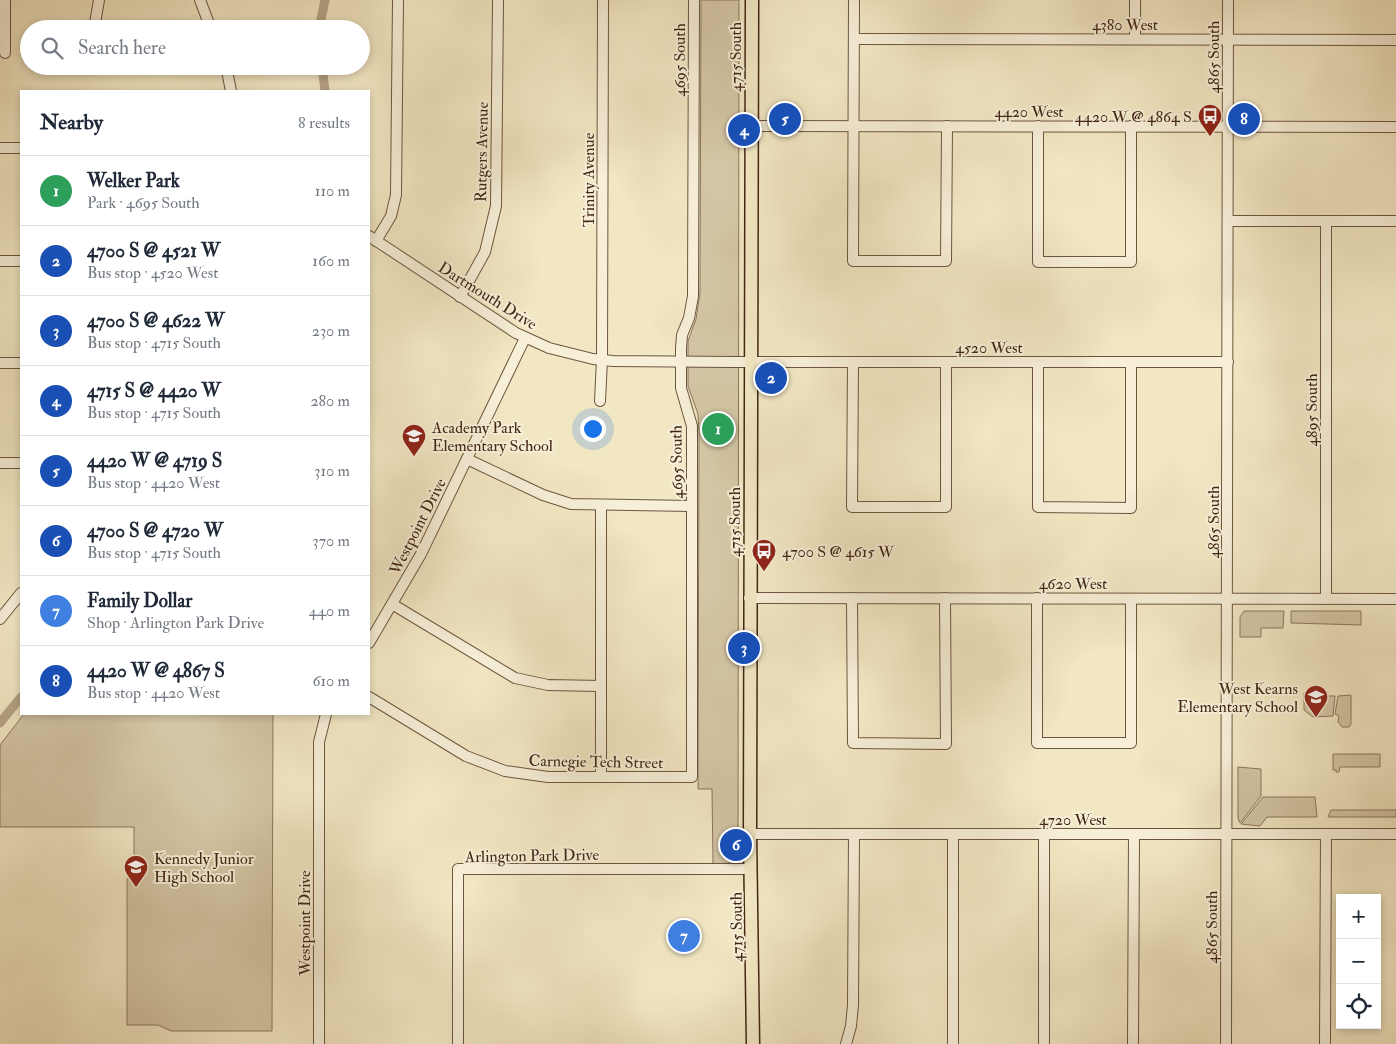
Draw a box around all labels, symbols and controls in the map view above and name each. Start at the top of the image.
street label: 4380 West [1092,15,1158,35]
search box [20,20,370,75]
street label: 4865 South [1204,20,1224,94]
street label: 4715 South [726,21,746,92]
street label: 4695 South [670,23,690,97]
icon: search [38,34,66,62]
text: Search here [78,36,166,60]
pin: 5 [769,100,801,138]
pin: 8 [1228,100,1260,138]
street label: Rutgers Avenue [471,101,493,202]
street label: 4420 West [994,102,1064,122]
bus stop icon: 4420 W @ 4864 S [1197,103,1223,137]
place label: 4420 W @ 4864 S [1075,107,1192,127]
text: Nearby [40,109,103,136]
pin: 4 [728,111,760,149]
text: 8 results [298,113,350,133]
street label: Trinity Avenue [579,132,599,227]
text: Welker Park [87,169,180,193]
text: 1 [53,181,59,201]
text: 110 m [315,181,350,201]
text: Park · 4695 South [87,193,200,213]
text: 4700 S @ 4521 W [87,239,220,263]
text: 2 [52,251,60,271]
text: 160 m [312,251,350,271]
street label: Dartmouth Drive [434,258,541,334]
text: Bus stop · 4520 West [87,263,218,283]
text: 4700 S @ 4622 W [87,309,224,333]
text: 3 [53,321,59,341]
text: 230 m [312,321,350,341]
text: Bus stop · 4715 South [87,333,221,353]
street label: 4520 West [955,338,1023,358]
pin: 2 [755,359,787,397]
street label: 4895 South [1302,373,1322,447]
text: 4715 S @ 4420 W [87,379,221,403]
text: 4 [52,391,60,411]
text: 280 m [310,391,350,411]
text: Bus stop · 4715 South [87,403,221,423]
pin: 1 [702,410,734,448]
your location [580,416,606,442]
place label: Academy Park Elementary School [431,418,553,456]
school or university icon: Academy Park Elementary School [401,423,427,457]
street label: 4695 South [666,424,688,499]
text: 4420 W @ 4719 S [87,449,222,473]
text: 5 [52,461,60,481]
text: 310 m [314,461,350,481]
text: Bus stop · 4420 West [87,473,220,493]
street label: Westpoint Drive [385,475,452,579]
street label: 4865 South [1204,485,1224,559]
street label: 4715 South [725,486,745,557]
text: 4700 S @ 4720 W [87,519,223,543]
text: 6 [52,531,60,551]
text: 370 m [313,531,350,551]
bus stop icon: 4700 S @ 4615 W [751,538,777,572]
place label: 4700 S @ 4615 W [782,542,895,562]
text: Bus stop · 4715 South [87,543,221,563]
street label: 4620 West [1039,574,1107,594]
text: Family Dollar [87,589,192,613]
text: 7 [52,601,60,621]
text: 440 m [309,601,350,621]
text: Shop · Arlington Park Drive [87,613,264,633]
pin: 3 [728,629,760,667]
text: 4420 W @ 4867 S [87,659,225,683]
text: 8 [52,671,60,691]
text: 610 m [312,671,350,691]
place label: West Kearns Elementary School [1177,679,1298,717]
text: Bus stop · 4420 West [87,683,220,703]
school or university icon: West Kearns Elementary School [1303,684,1329,718]
street label: Carnegie Tech Street [529,751,663,773]
street label: 4720 West [1039,810,1107,830]
pin: 6 [720,826,752,864]
street label: Arlington Park Drive [464,845,600,867]
place label: Kennedy Junior High School [154,849,254,887]
school or university icon: Kennedy Junior High School [123,854,149,888]
street label: Westpoint Drive [295,870,316,977]
street label: 4865 South [1202,890,1222,964]
street label: 4715 South [726,891,748,962]
map controls [1336,894,1381,1029]
button: + [1336,894,1381,939]
pin: 7 [668,917,700,955]
button: − [1336,939,1381,984]
button: locate [1336,984,1381,1029]

